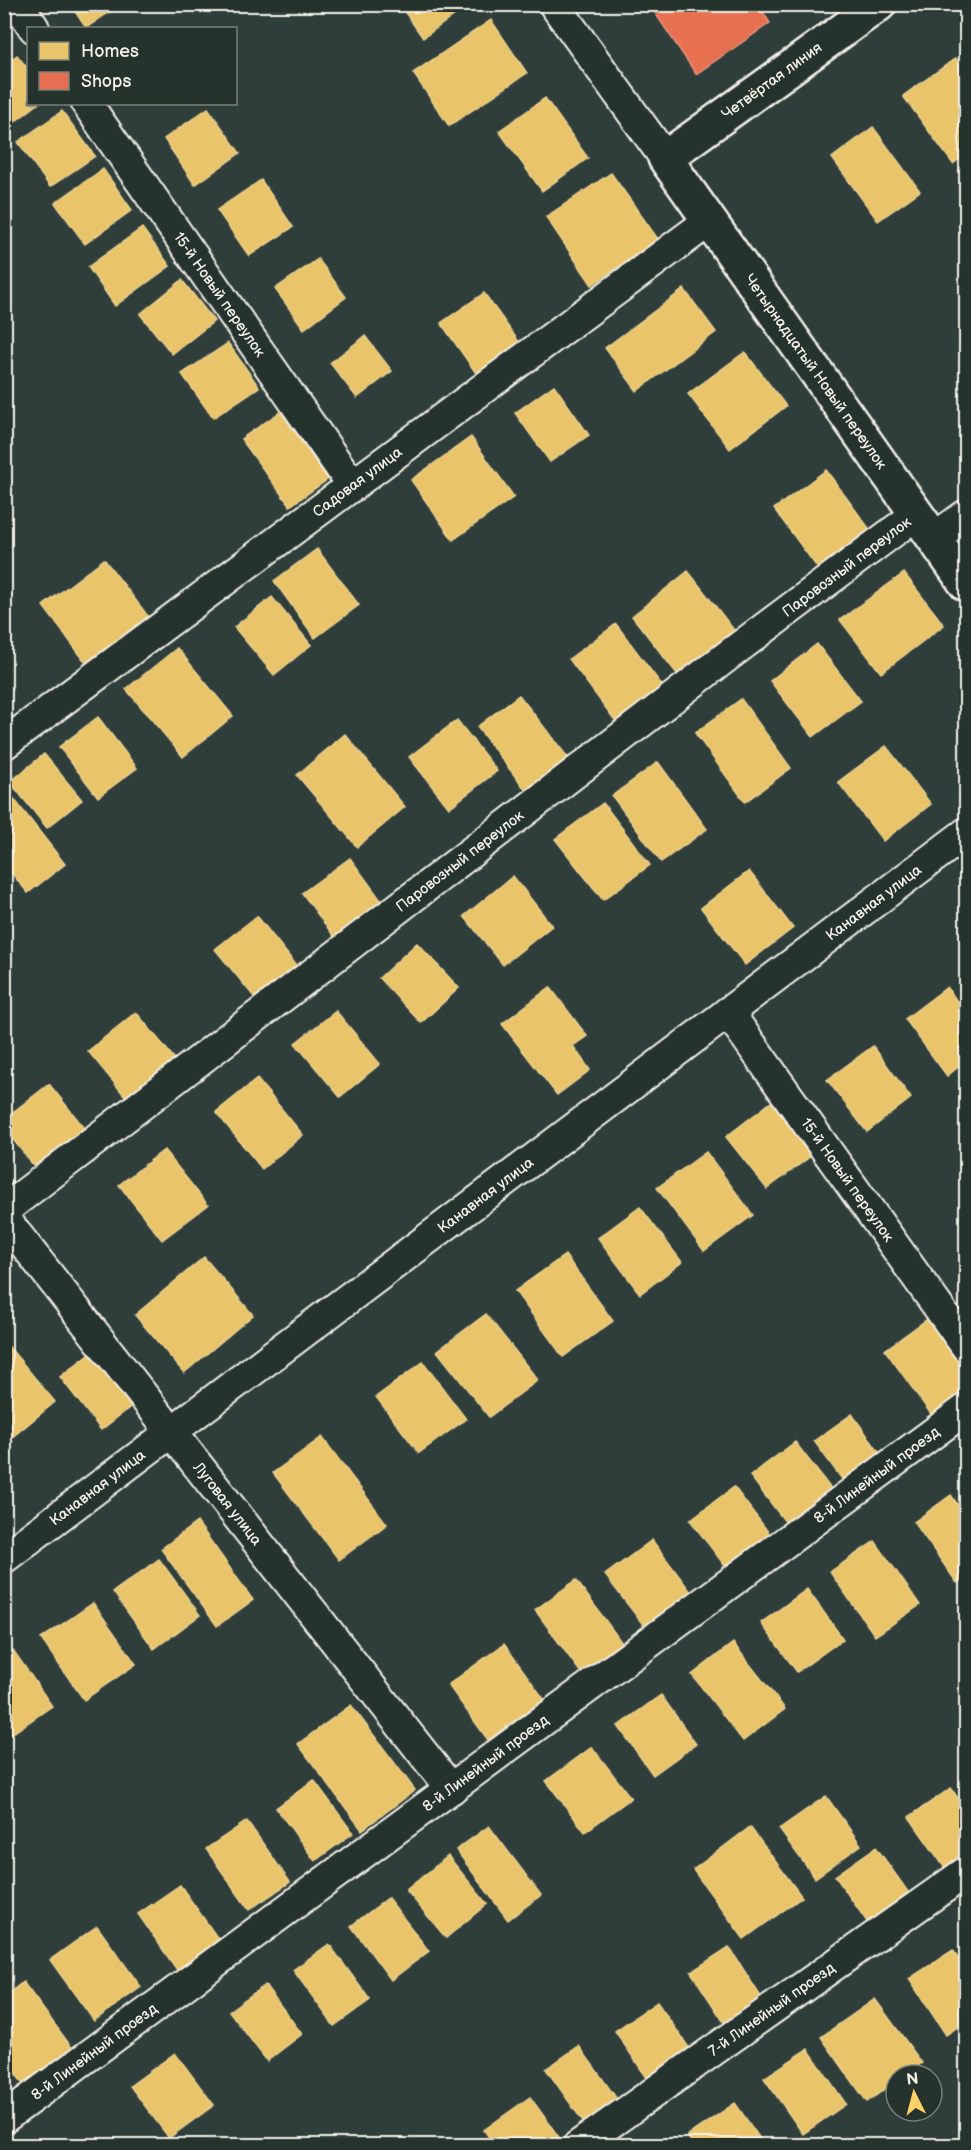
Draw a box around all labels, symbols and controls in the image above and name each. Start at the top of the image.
legend [27,27,237,105]
street label: Четвёртая линия [718,38,826,124]
text: Homes [81,41,139,62]
text: Shops [81,71,132,92]
street label: 15-й Новый переулок [169,228,270,361]
street label: Четырнадцатый Новый переулок [740,270,891,473]
street label: Садовая улица [309,442,406,521]
street label: Паровозный переулок [778,512,915,621]
street label: Паровозный переулок [392,806,528,916]
street label: Канавная улица [822,860,925,945]
street label: 15-й Новый переулок [797,1114,898,1246]
street label: Канавная улица [434,1153,537,1237]
street label: 8-й Линейный проезд [810,1422,943,1528]
street label: Канавная улица [46,1445,149,1530]
street label: Луговая улица [189,1458,266,1549]
street label: 8-й Линейный проезд [419,1711,552,1816]
street label: 7-й Линейный проезд [705,1958,839,2060]
street label: 8-й Линейный проезд [27,1999,161,2104]
north arrow [884,2063,944,2123]
text: N [906,2069,920,2090]

